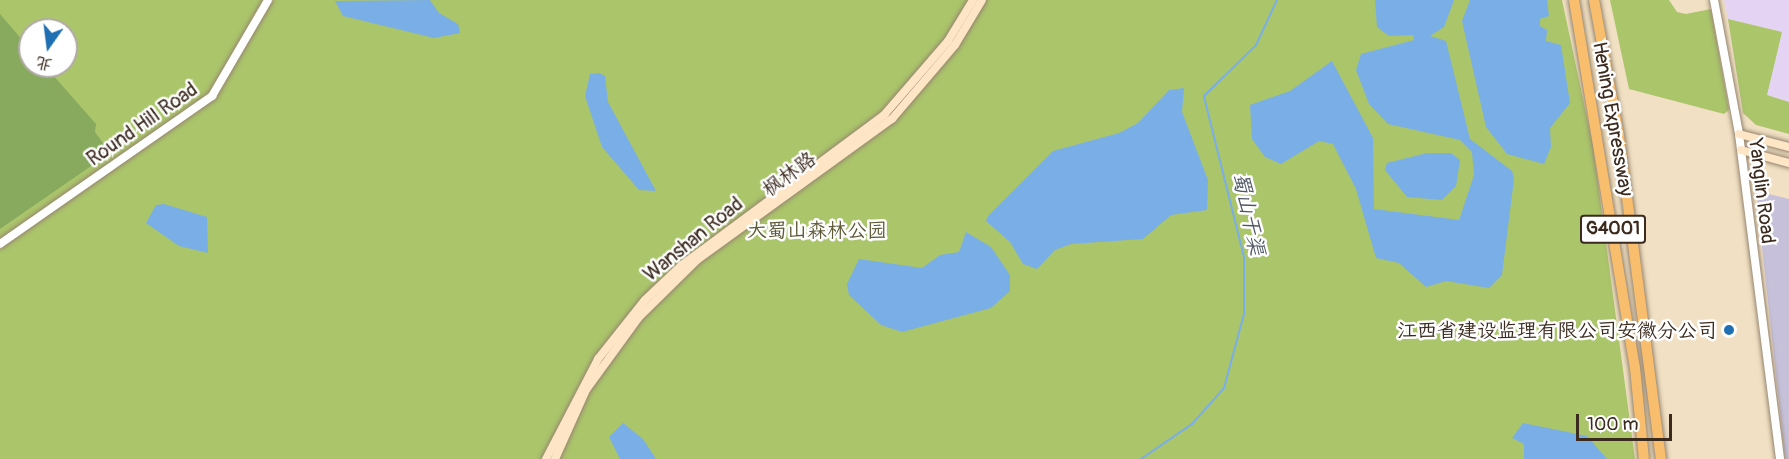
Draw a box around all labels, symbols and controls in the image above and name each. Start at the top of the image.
north arrow [18,18,78,78]
street label: Hening Expressway [1588,40,1638,198]
text: 北 [34,52,54,75]
street label: Round Hill Road [82,77,202,171]
street label: Yanglin Road [1744,137,1780,245]
street label: 枫林路 [758,147,820,201]
water label: 蜀山干渠 [1227,170,1269,258]
street label: Wanshan Road [639,192,747,286]
road number: G4001 [1580,214,1646,244]
park label: 大蜀山森林公园 [747,218,887,242]
place label: 江西省建设监理有限公司安徽分公司 [1397,318,1717,342]
marker: 江西省建设监理有限公司安徽分公司 [1722,323,1736,337]
scale bar [1579,402,1675,440]
text: 100 m [1587,413,1639,436]

